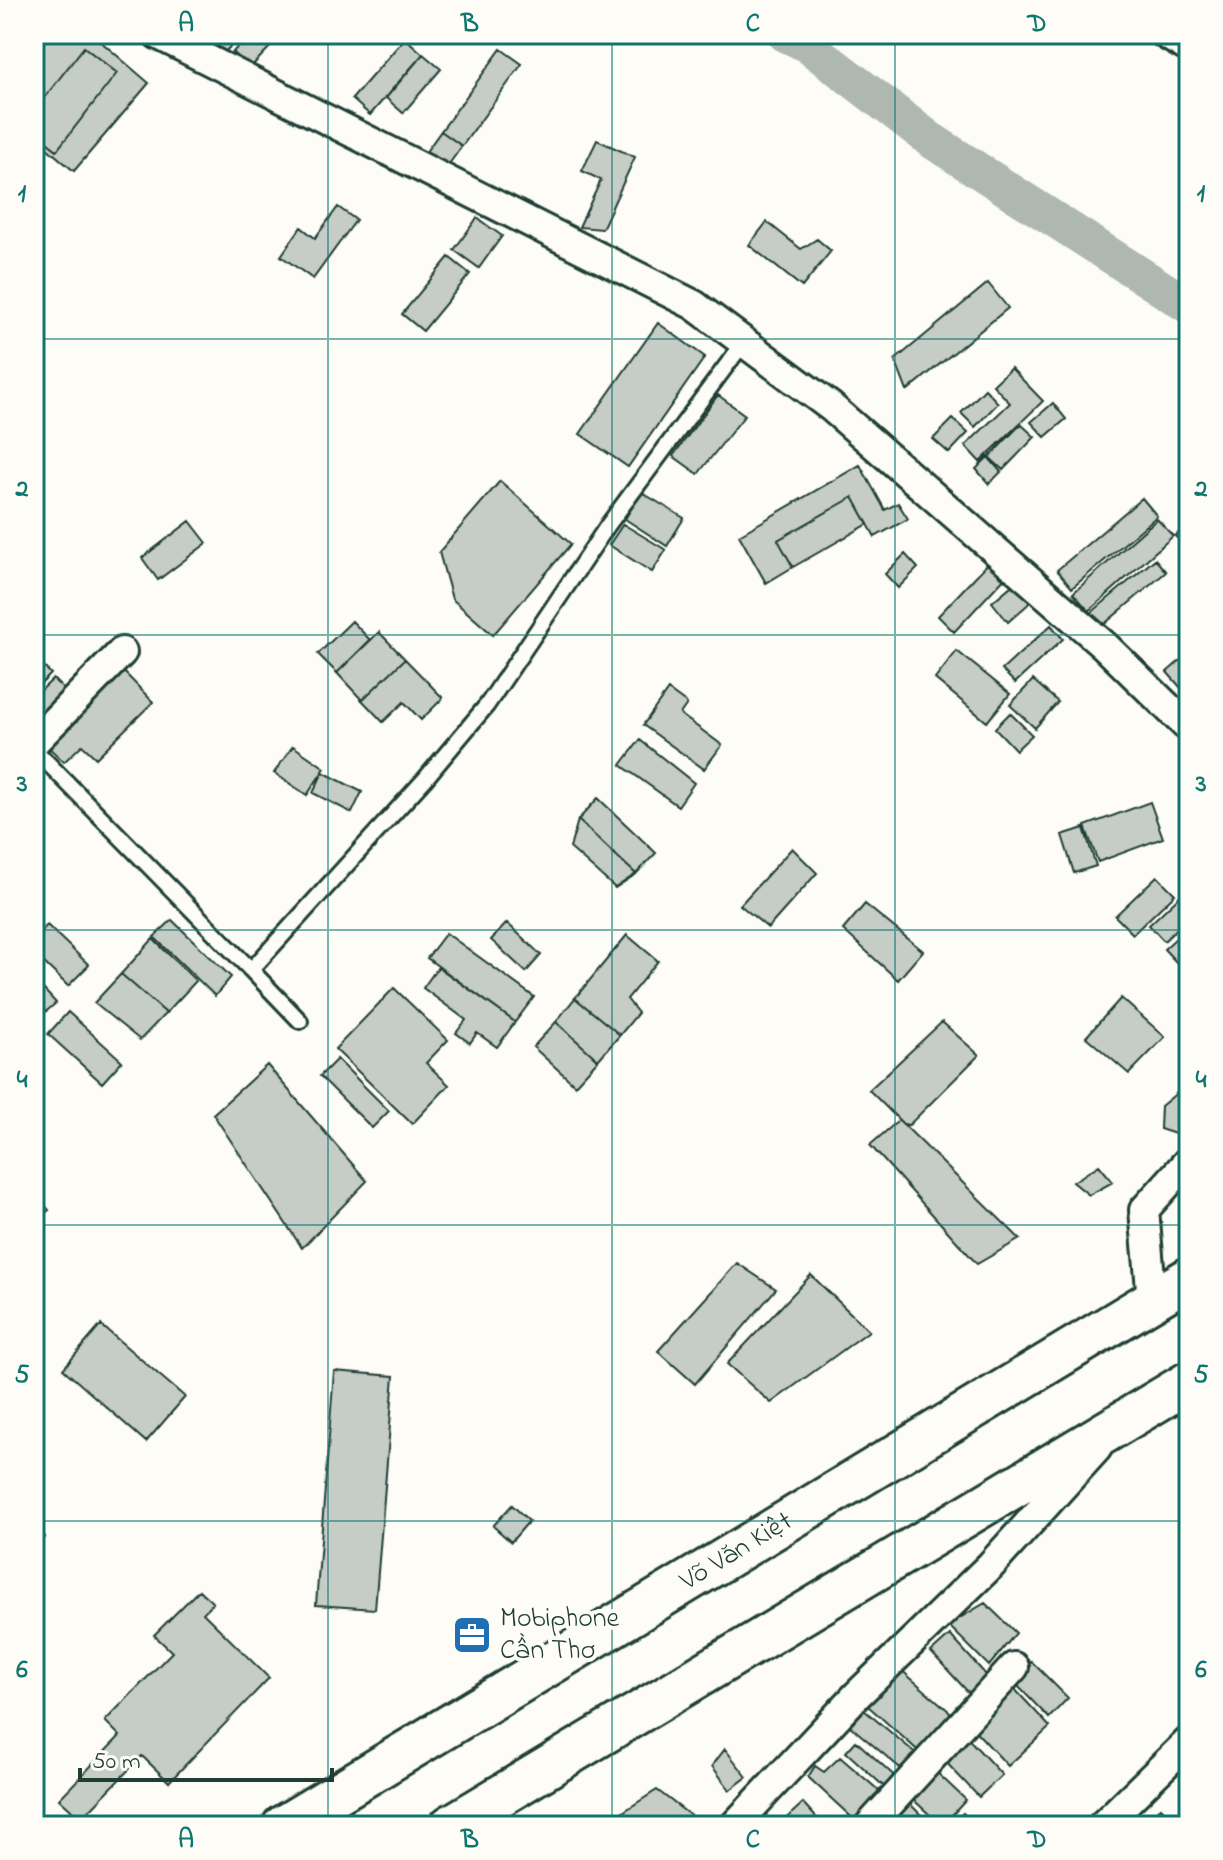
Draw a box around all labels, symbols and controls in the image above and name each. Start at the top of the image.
text: A [178,6,194,44]
text: B [460,6,479,44]
text: C [746,6,760,44]
text: D [1026,6,1047,44]
text: 1 [18,176,27,214]
text: 1 [1197,176,1206,214]
text: 2 [15,471,29,509]
text: 2 [1194,471,1208,509]
text: 3 [16,766,28,804]
text: 3 [1195,766,1207,804]
text: 4 [17,1062,28,1100]
text: 4 [1196,1062,1207,1100]
text: 5 [15,1357,30,1395]
text: 5 [1194,1357,1209,1395]
street label: Võ Văn Kiệt [671,1502,801,1602]
place label: Mobiphone Cần Thơ [500,1599,620,1672]
office icon: Mobiphone Cần Thơ [451,1614,493,1656]
text: 6 [16,1652,28,1690]
text: 6 [1195,1652,1207,1690]
scale bar [80,1732,332,1782]
text: 50 m [92,1745,141,1780]
text: A [178,1822,194,1860]
text: B [460,1822,479,1860]
text: C [746,1822,760,1860]
text: D [1026,1822,1047,1860]

